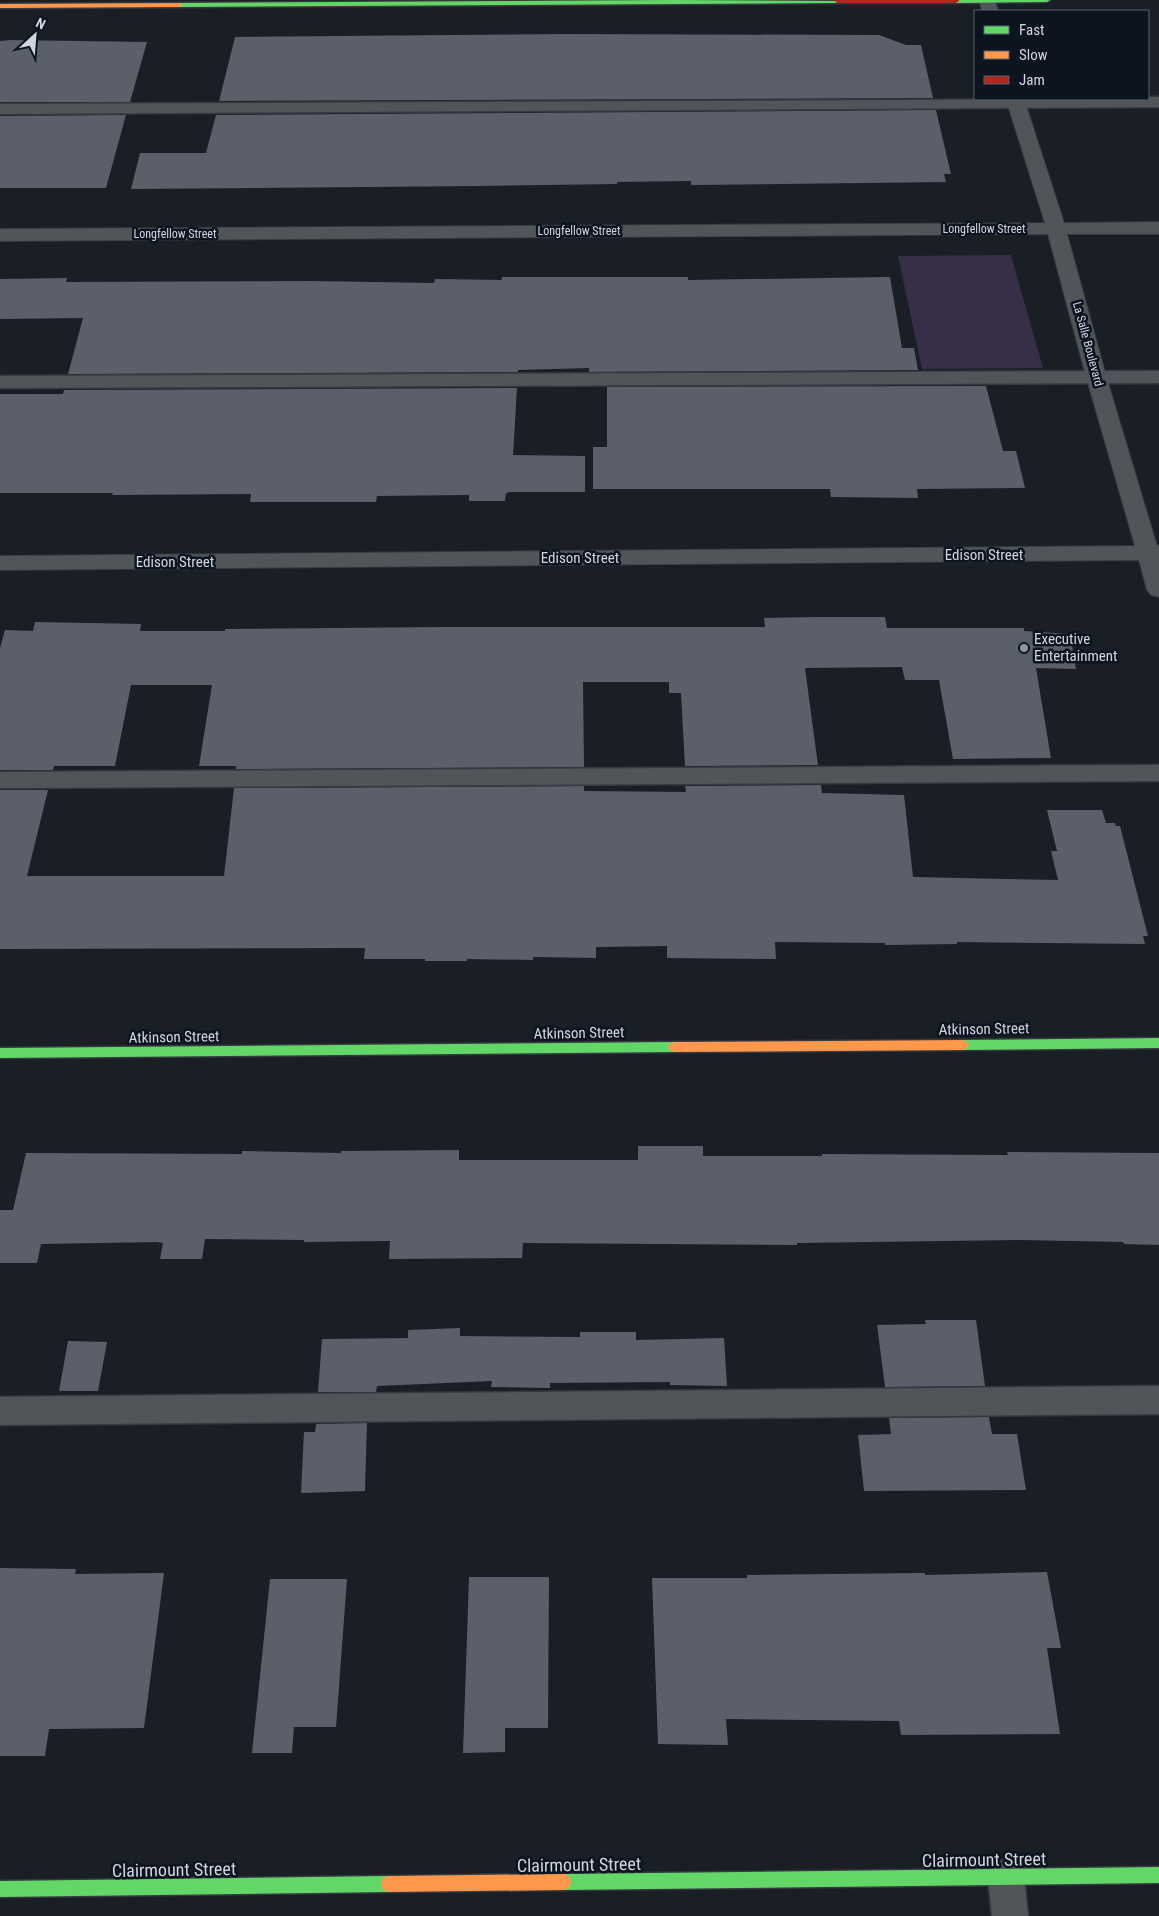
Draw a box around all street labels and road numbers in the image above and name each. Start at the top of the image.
street label: Longfellow Street [943,222,1026,236]
street label: Longfellow Street [538,224,621,238]
street label: Longfellow Street [134,227,217,241]
street label: La Salle Boulevard [1070,300,1106,388]
street label: Edison Street [945,546,1023,564]
street label: Edison Street [541,549,619,567]
street label: Edison Street [136,553,214,571]
street label: Atkinson Street [939,1019,1029,1039]
street label: Atkinson Street [534,1023,624,1043]
street label: Atkinson Street [129,1027,219,1047]
street label: Clairmount Street [922,1848,1046,1871]
street label: Clairmount Street [517,1853,641,1876]
street label: Clairmount Street [112,1858,236,1881]

